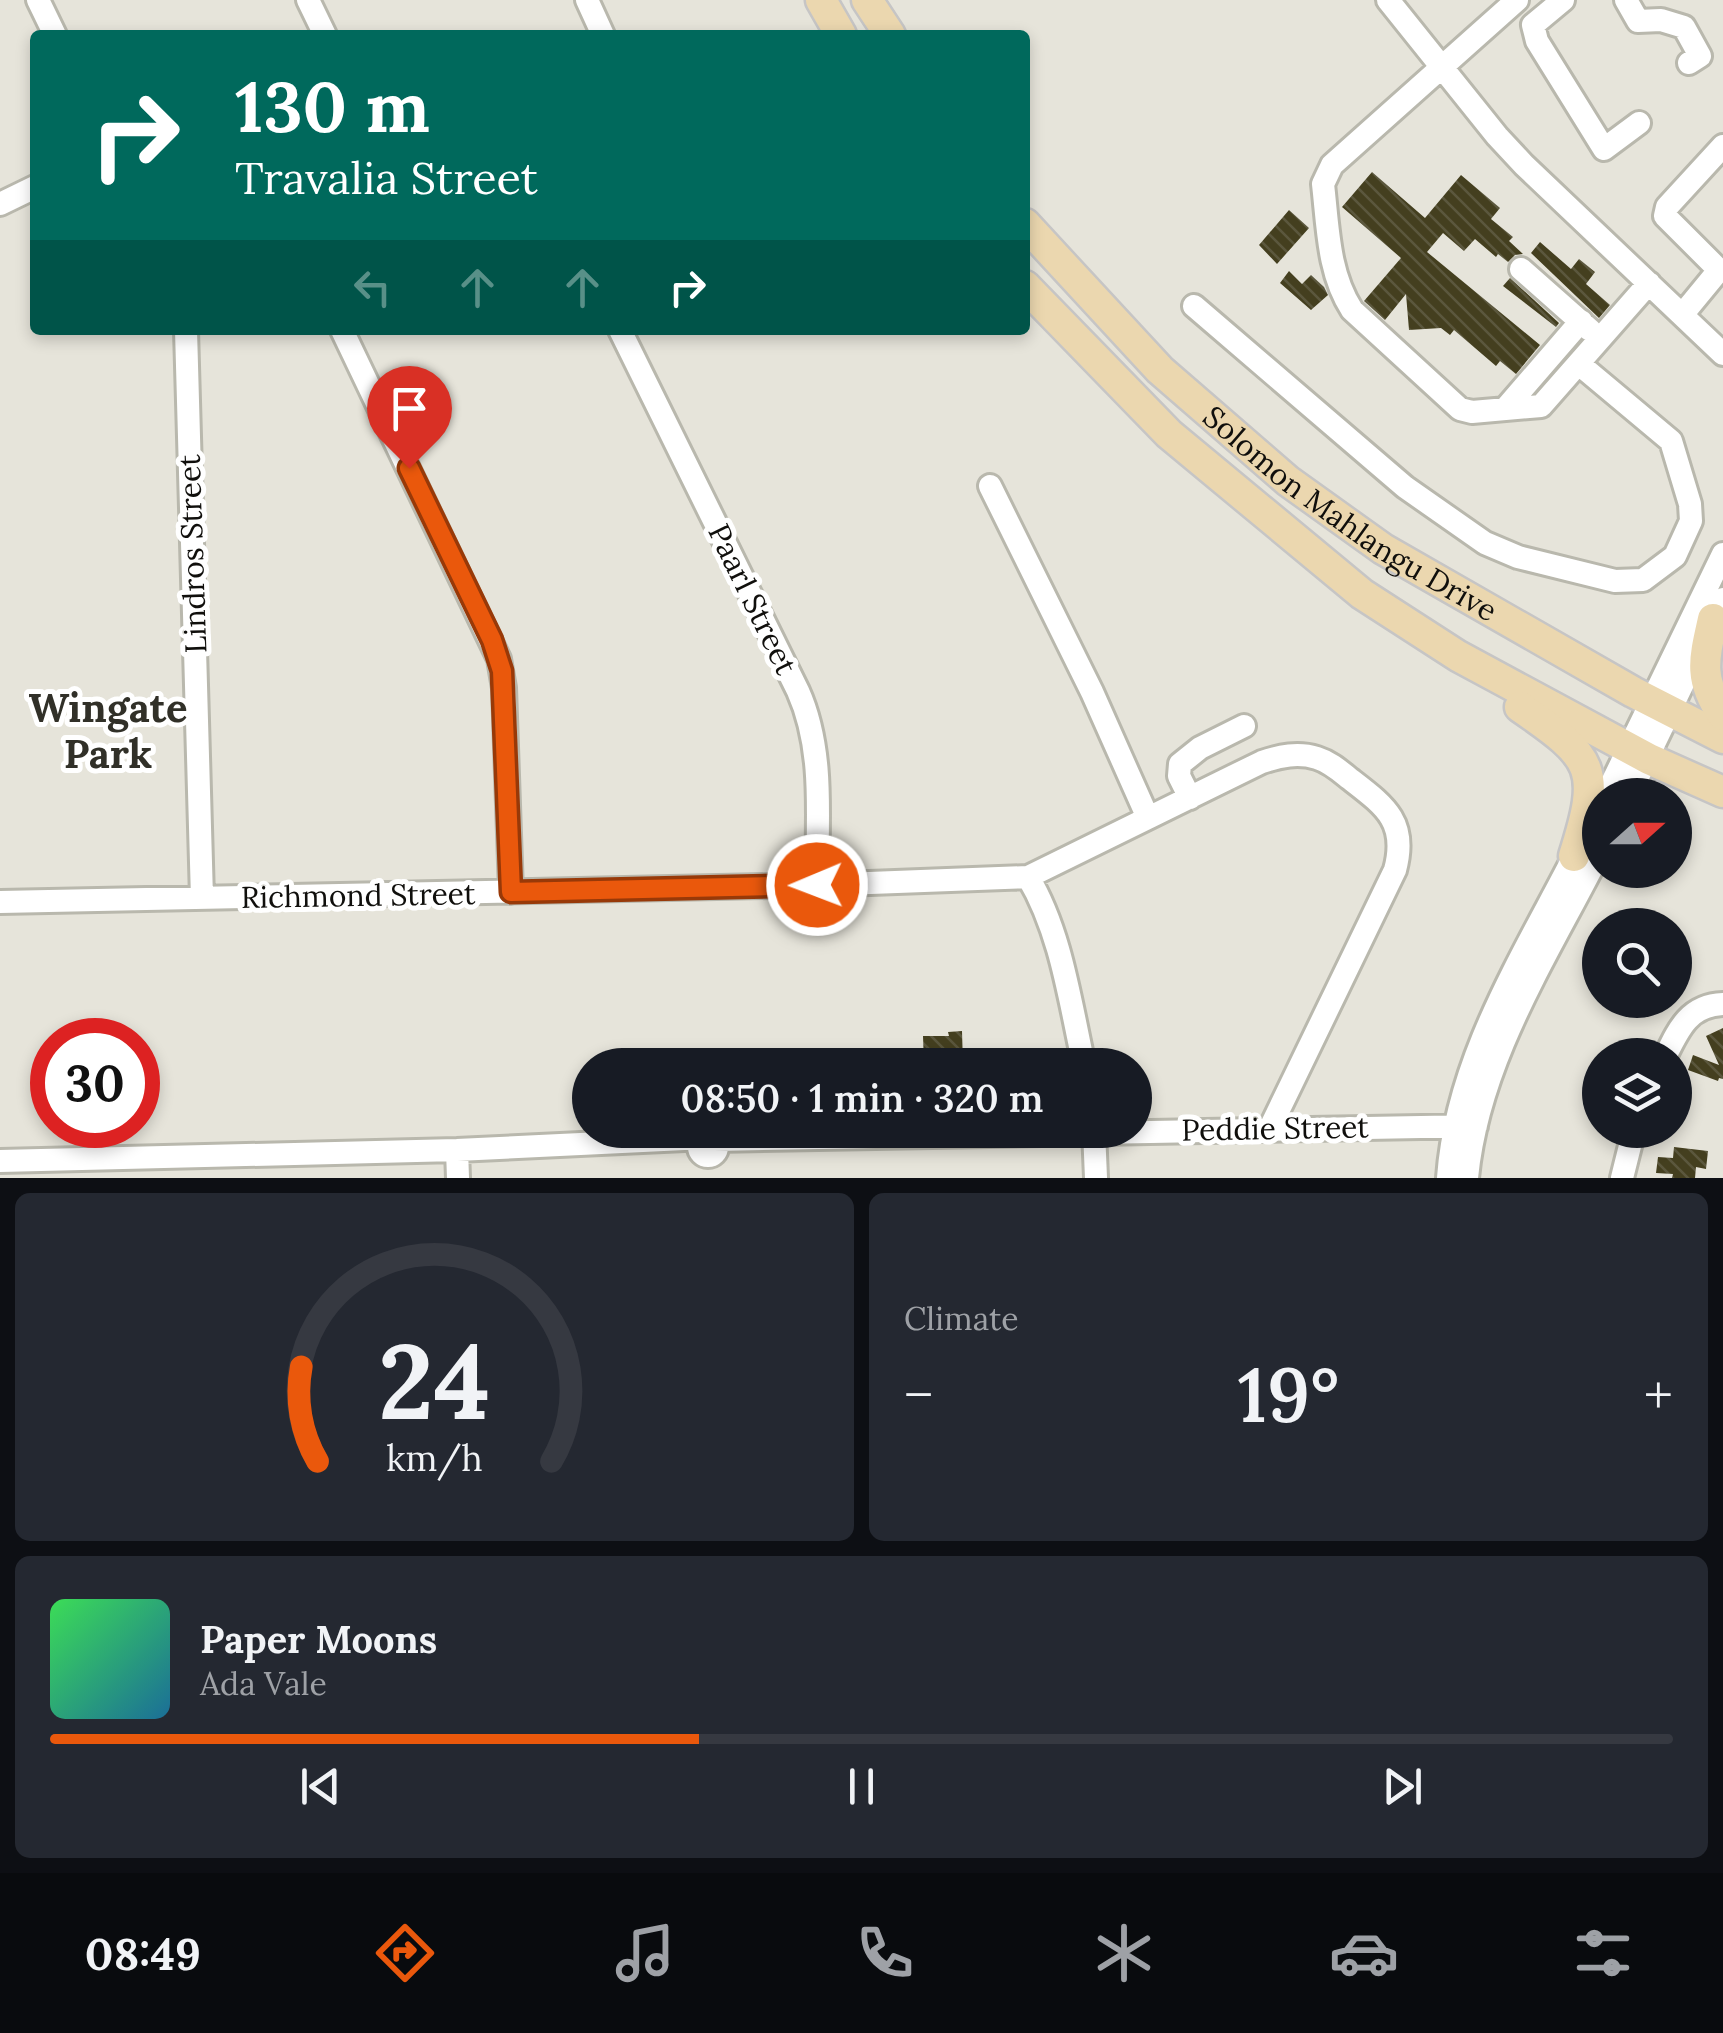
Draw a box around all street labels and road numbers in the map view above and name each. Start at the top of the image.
street label: Solomon Mahlangu Drive [1196,397,1504,629]
street label: Lindros Street [170,453,214,654]
street label: Paarl Street [700,517,806,681]
street label: Richmond Street [240,874,476,916]
street label: Peddie Street [1181,1107,1369,1149]

